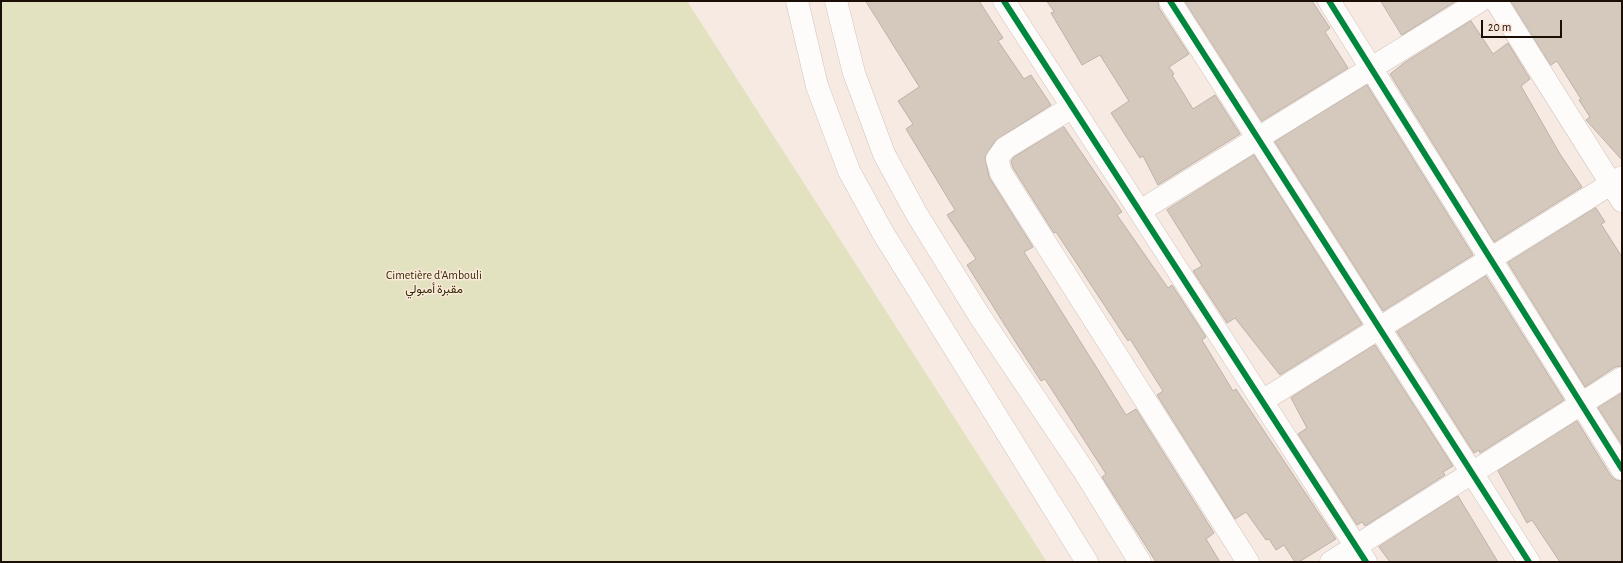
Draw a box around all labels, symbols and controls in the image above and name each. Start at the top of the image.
scale bar [1483,12,1564,38]
text: 20 m [1488,21,1511,33]
park label: Cimetière d'Ambouli مقبرة أمبولي [386,268,482,296]

